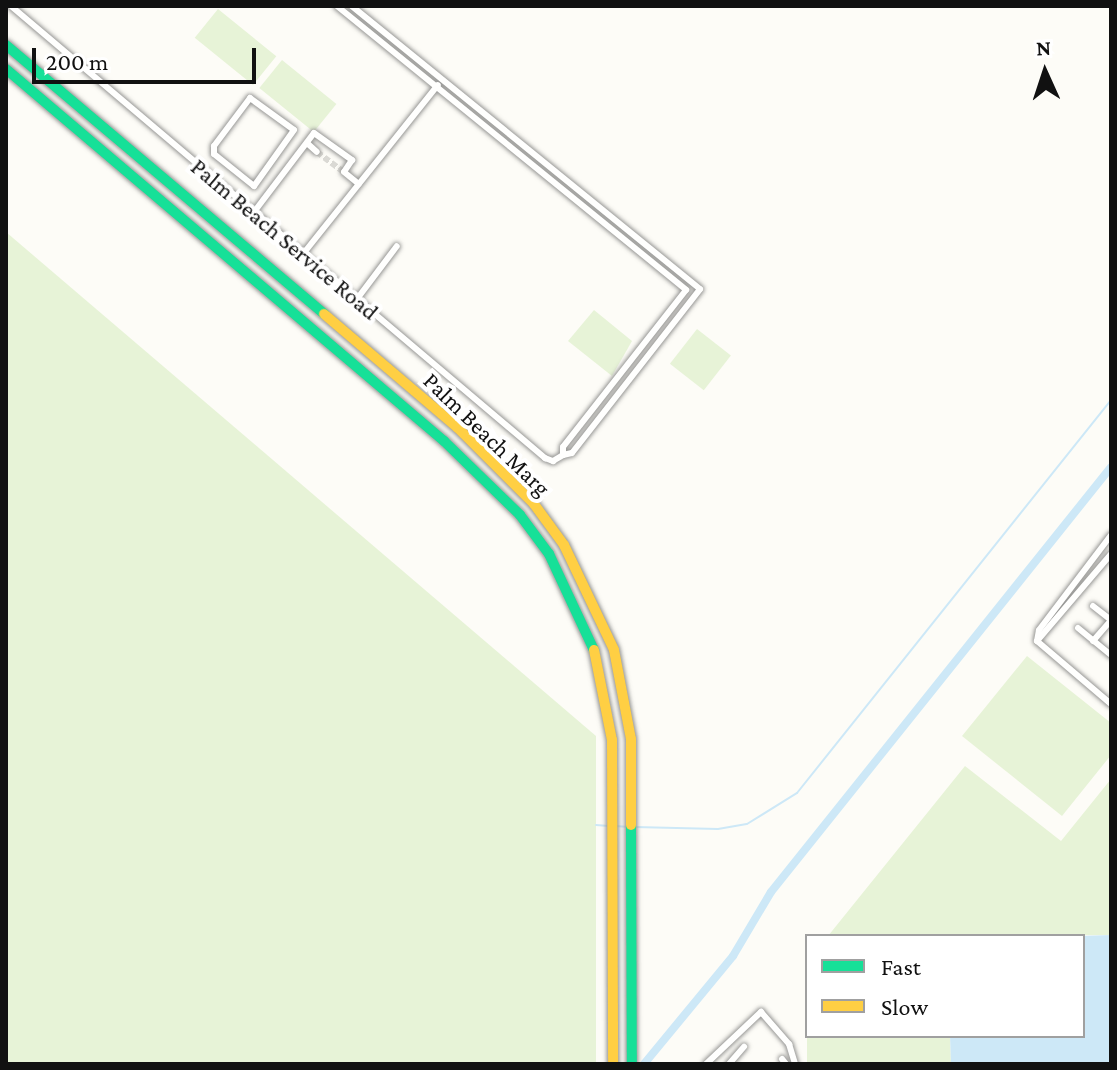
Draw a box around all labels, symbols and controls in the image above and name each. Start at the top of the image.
scale bar [36,32,260,82]
north arrow [1005,32,1085,112]
text: N [1036,35,1052,60]
text: 200 m [46,48,108,75]
street label: Palm Beach Service Road [185,152,385,326]
street label: Palm Beach Marg [417,366,557,502]
legend [805,934,1085,1038]
text: Fast [881,953,921,980]
text: Slow [881,993,928,1020]

